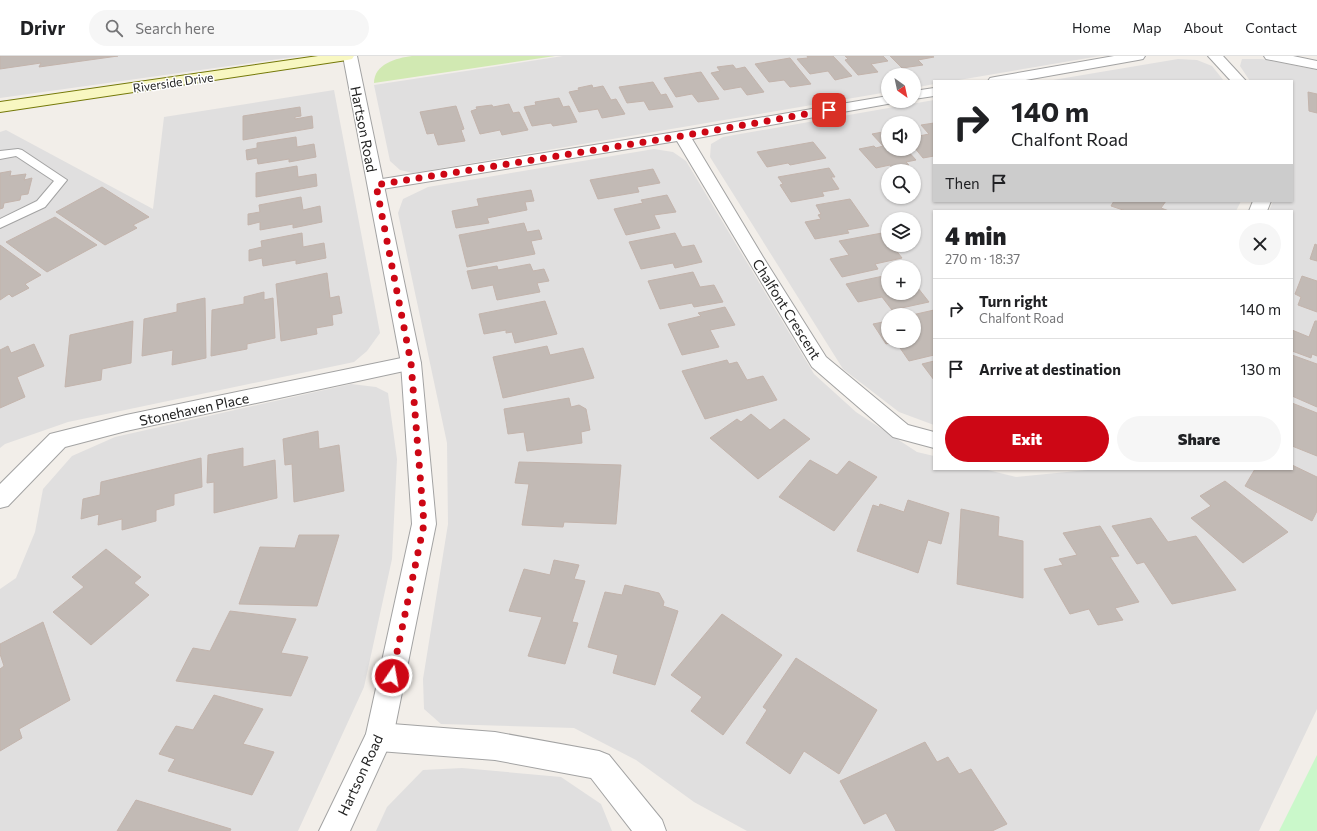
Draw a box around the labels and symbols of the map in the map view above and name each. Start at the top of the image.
north arrow [881,68,921,108]
street label: Riverside Drive [132,69,214,95]
street label: Hartson Road [347,85,381,173]
pin [812,93,846,127]
street label: Chalfont Crescent [749,256,825,363]
street label: Stonehaven Place [138,389,250,429]
position arrow [371,655,413,697]
street label: Hartson Road [334,732,386,818]

